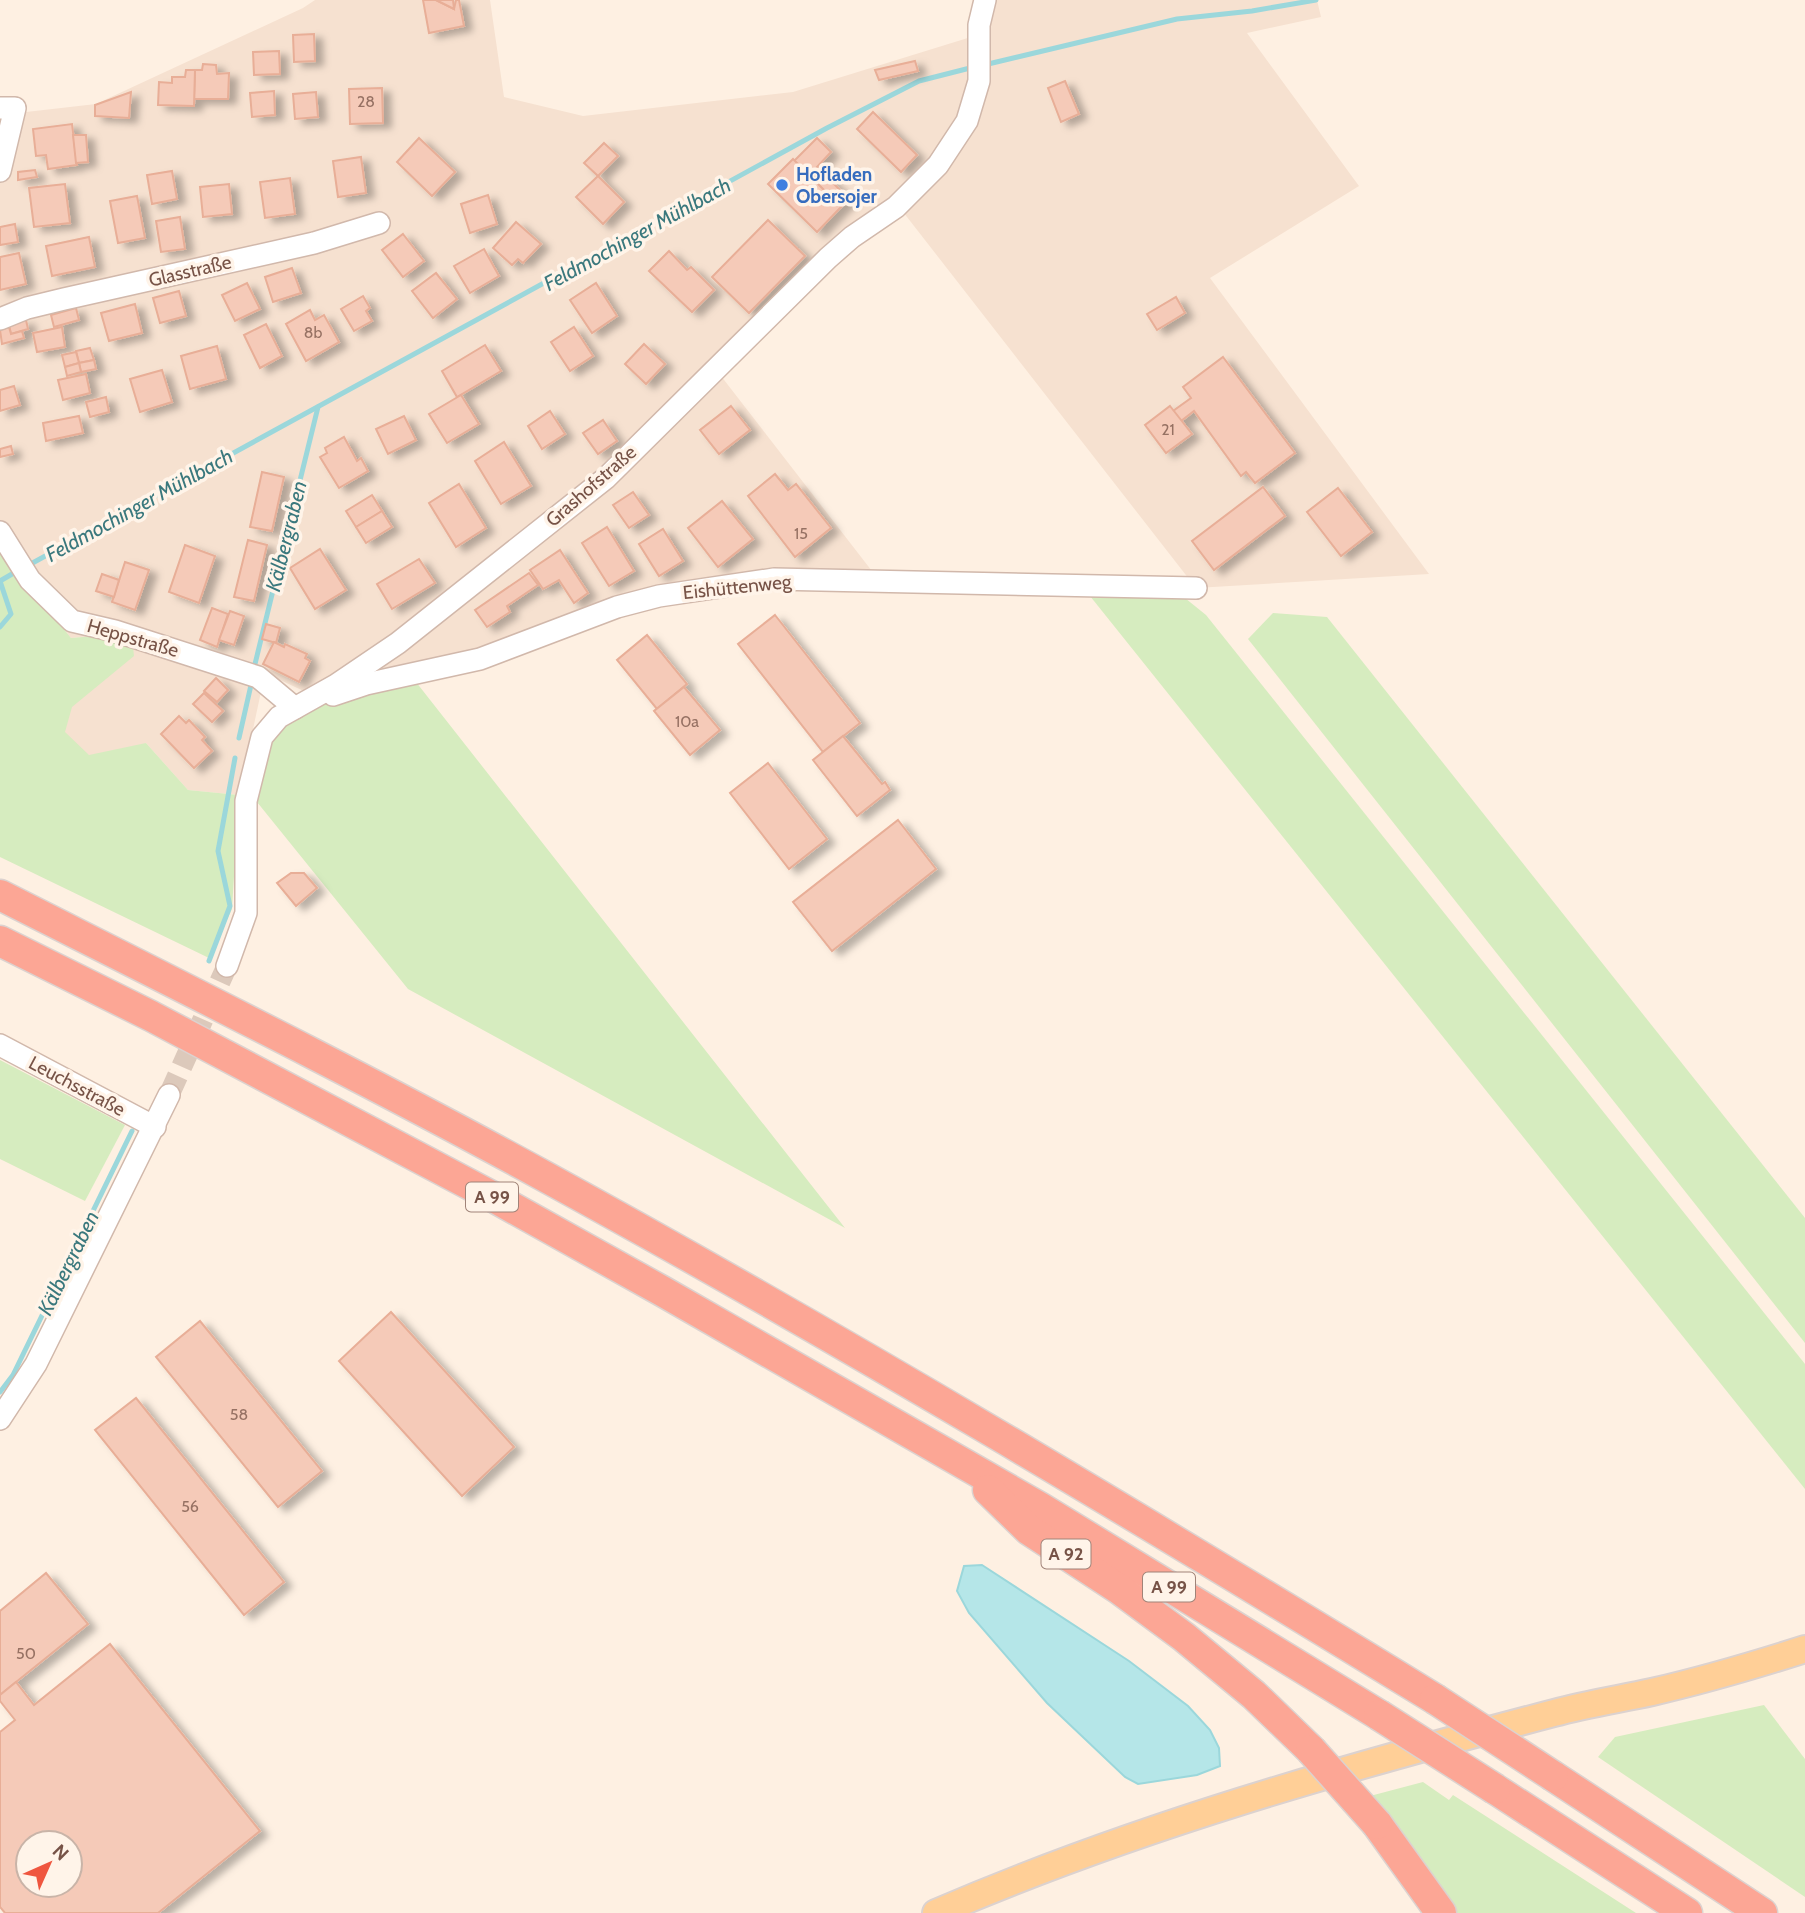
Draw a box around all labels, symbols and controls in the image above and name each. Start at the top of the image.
house number: 28 [357,92,375,111]
place label: Hofladen Obersojer [796,163,877,208]
water label: Feldmochinger Mühlbach [539,172,735,296]
marker: Hofladen Obersojer [774,177,790,193]
street label: Glasstraße [146,250,234,292]
house number: 8b [304,323,322,342]
house number: 21 [1161,420,1175,439]
street label: Grashofstraße [541,440,641,532]
water label: Feldmochinger Mühlbach [41,443,237,567]
water label: Kälbergraben [260,478,312,594]
house number: 15 [794,524,808,543]
street label: Eishüttenweg [682,570,793,604]
street label: Heppstraße [85,614,182,662]
house number: 10a [675,712,699,731]
street label: Leuchsstraße [25,1051,129,1121]
road number: A 99 [466,1182,518,1212]
water label: Kälbergraben [32,1207,104,1319]
house number: 58 [230,1405,248,1424]
house number: 56 [181,1497,199,1516]
road number: A 92 [1042,1540,1090,1568]
road number: A 99 [1143,1572,1195,1602]
house number: 50 [16,1644,36,1663]
north arrow [14,1829,84,1899]
text: N [48,1839,74,1865]

